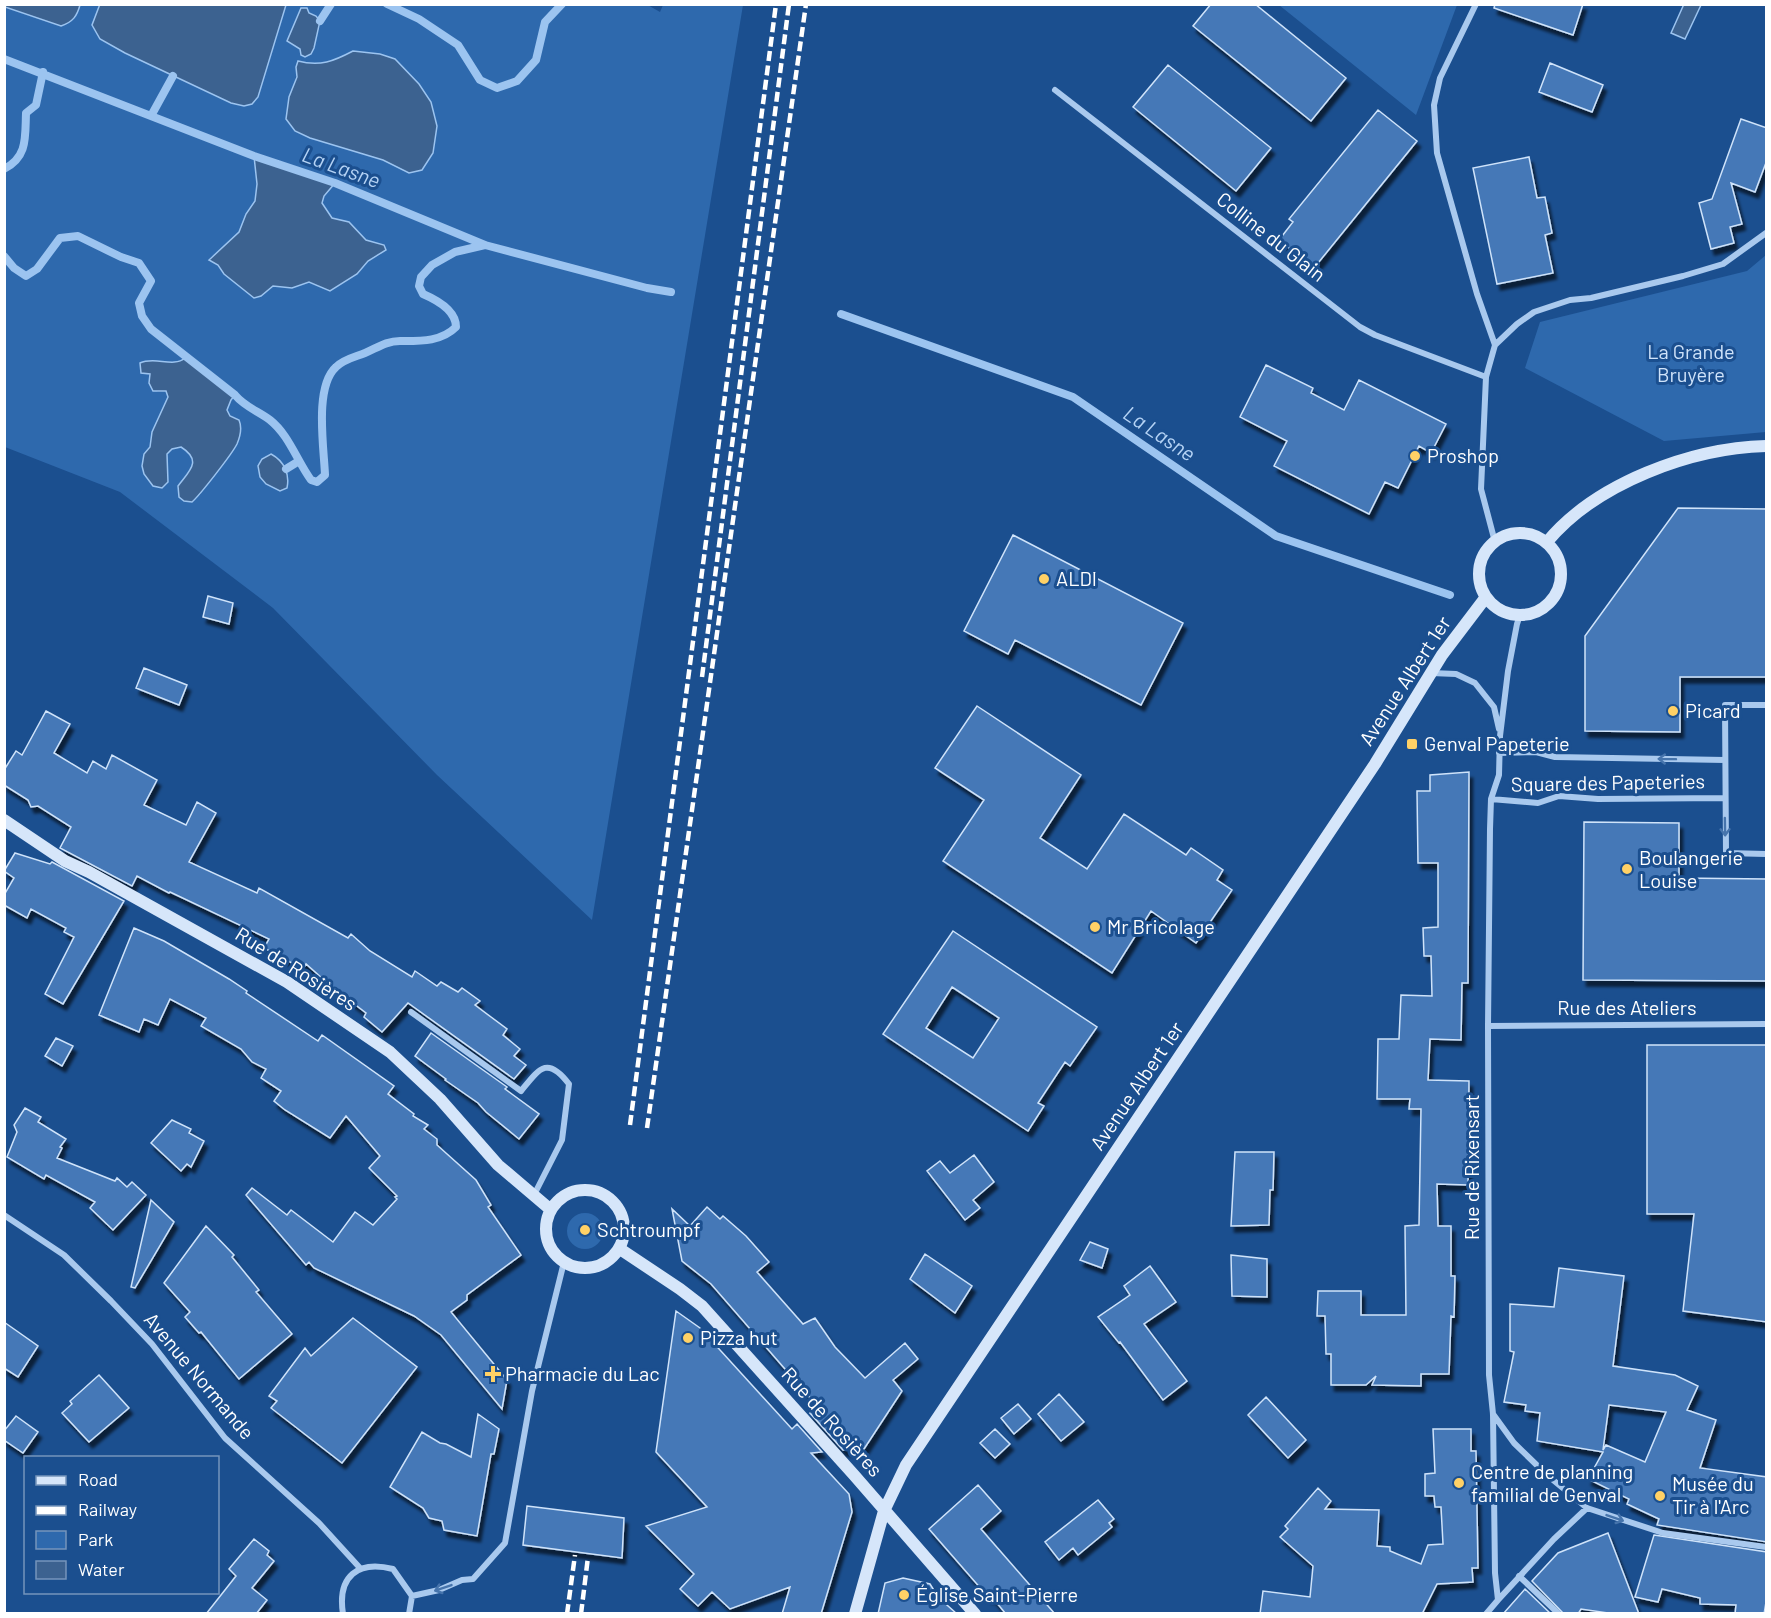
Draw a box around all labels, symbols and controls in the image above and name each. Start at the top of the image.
water label: La Lasne [299,141,384,192]
street label: Colline du Glain [1213,186,1331,286]
park label: La Grande Bruyère [1647,339,1735,386]
water label: La Lasne [1119,400,1200,466]
place label: Proshop [1427,443,1499,467]
marker: Proshop [1408,449,1422,463]
place label: ALDI [1056,566,1097,590]
marker: ALDI [1037,572,1051,586]
street label: Avenue Albert 1er [1353,611,1455,750]
place label: Picard [1685,698,1741,722]
marker: Picard [1666,704,1680,718]
place label: Genval Papeterie [1424,731,1570,755]
marker: Genval Papeterie [1405,737,1419,751]
one-way arrow [1657,754,1677,765]
street label: Square des Papeteries [1511,768,1705,796]
one-way arrow [1720,817,1731,837]
place label: Boulangerie Louise [1639,845,1743,892]
marker: Boulangerie Louise [1620,862,1634,876]
place label: Mr Bricolage [1107,914,1215,938]
marker: Mr Bricolage [1088,920,1102,934]
street label: Rue de Rosières [231,921,362,1015]
street label: Rue des Ateliers [1557,995,1697,1019]
street label: Avenue Albert 1er [1084,1017,1188,1154]
street label: Rue de Rixensart [1459,1094,1483,1240]
place label: Schtroumpf [597,1217,701,1241]
marker: Schtroumpf [578,1223,592,1237]
street label: Avenue Normande [140,1307,260,1444]
place label: Pizza hut [700,1325,778,1349]
marker: Pizza hut [681,1331,695,1345]
place label: Pharmacie du Lac [505,1361,660,1385]
street label: Rue de Rosières [777,1362,888,1481]
marker: Pharmacie du Lac [486,1367,500,1381]
legend [24,1456,219,1594]
place label: Centre de planning familial de Genval [1471,1459,1633,1506]
text: Road [78,1468,118,1490]
place label: Musée du Tir à l'Arc [1672,1471,1754,1518]
marker: Centre de planning familial de Genval [1452,1476,1466,1490]
marker: Musée du Tir à l'Arc [1653,1489,1667,1503]
text: Railway [78,1498,137,1520]
one-way arrow [1605,1513,1624,1524]
text: Park [78,1528,113,1550]
text: Water [78,1558,125,1580]
place label: Église Saint-Pierre [916,1582,1078,1606]
one-way arrow [433,1583,452,1594]
marker: Église Saint-Pierre [897,1588,911,1602]

